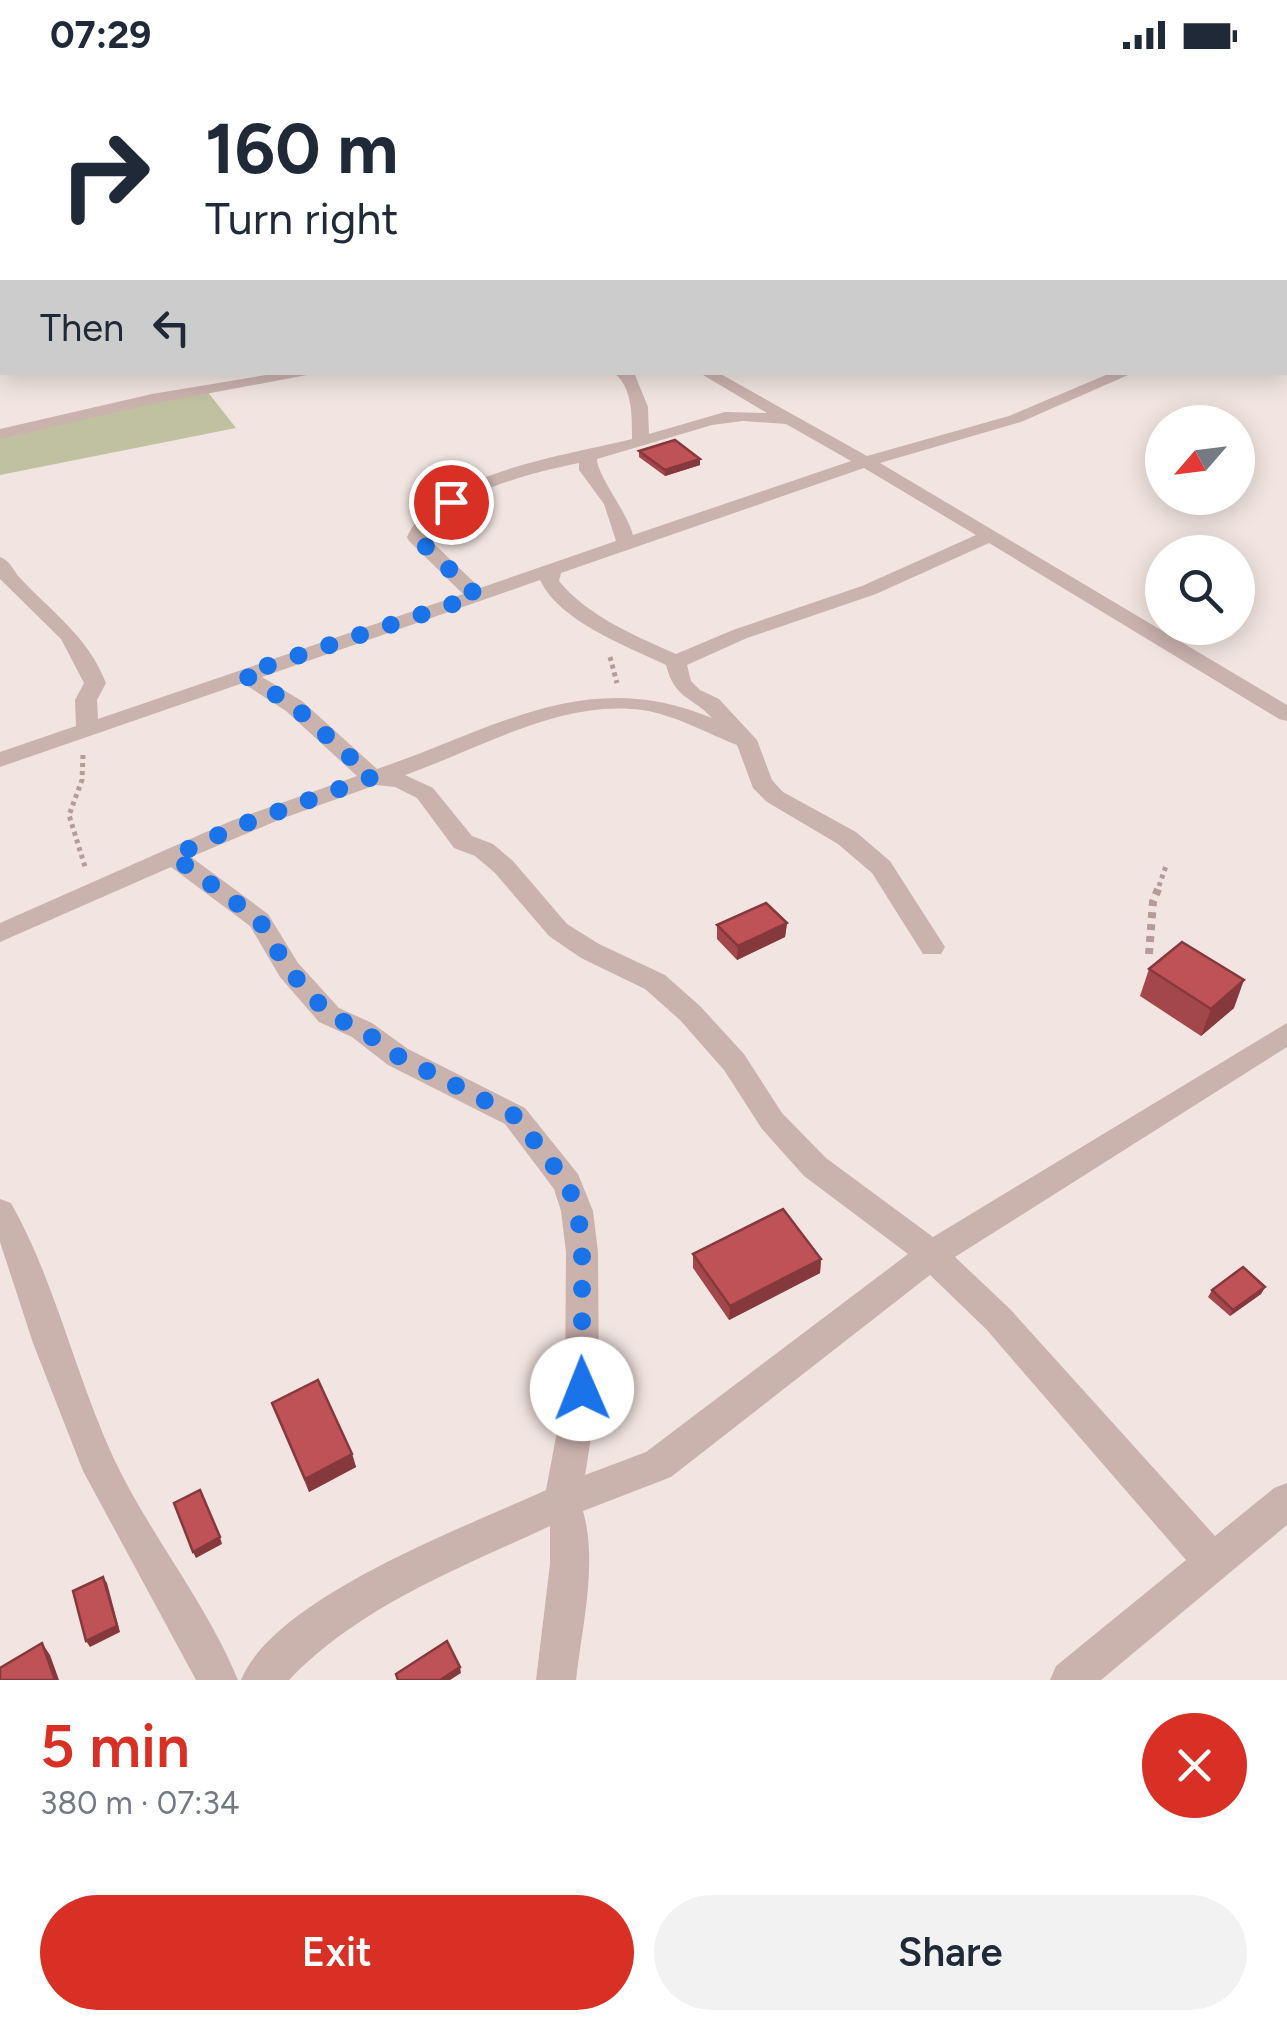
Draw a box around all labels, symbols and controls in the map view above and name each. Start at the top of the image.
text: 07:29 [50,12,151,58]
text: 160 m [205,106,398,191]
icon: right [40,110,170,240]
text: Turn right [205,191,398,245]
icon: left [144,300,199,355]
text: Then [40,305,124,351]
north arrow [1145,405,1255,515]
map controls [1145,405,1255,645]
pin [409,460,494,545]
icon: arrive [424,475,479,530]
button: search [1145,535,1255,645]
position arrow [530,1337,634,1441]
text: 5 min [40,1710,190,1782]
button: close [1142,1713,1247,1818]
text: 380 m · 07:34 [40,1784,240,1822]
button: Exit [40,1895,634,2010]
button: Share [654,1895,1247,2010]

